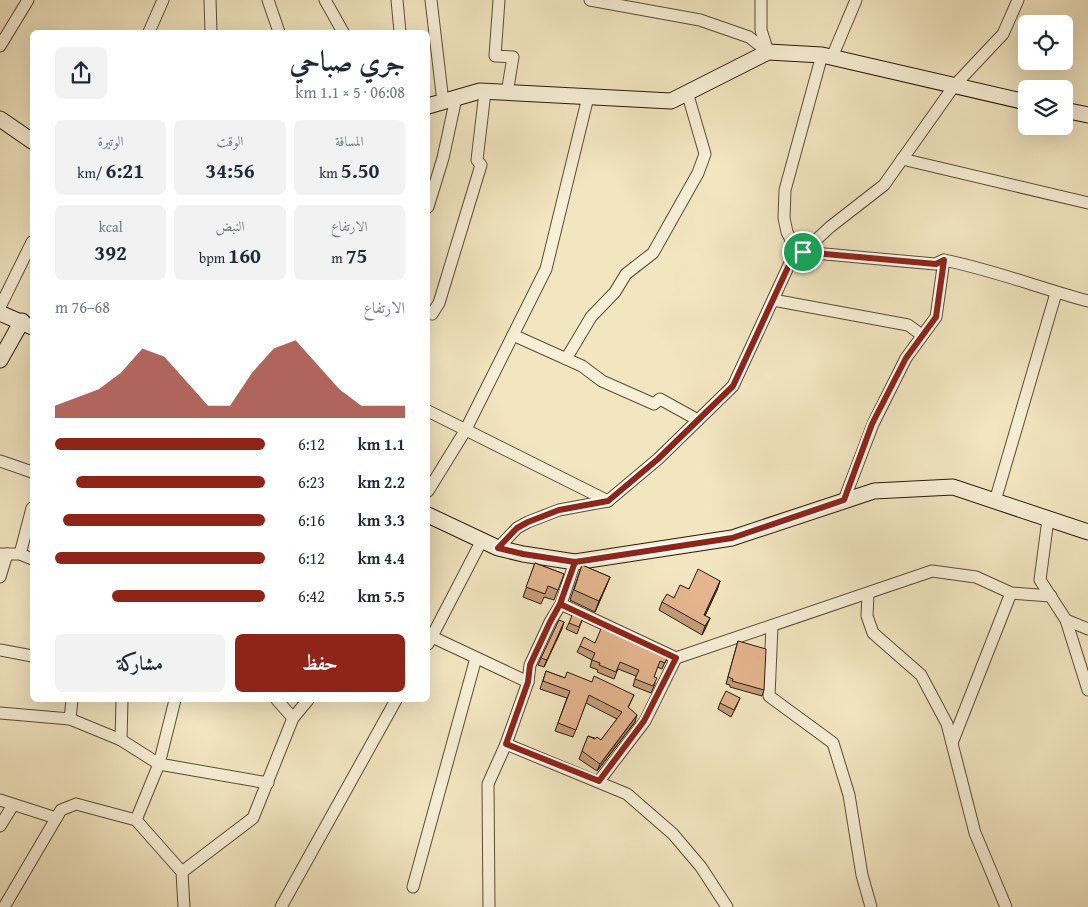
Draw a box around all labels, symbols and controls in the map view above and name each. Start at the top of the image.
map controls [1018,15,1073,135]
button: locate [1018,15,1073,70]
text: جري صباحي [289,40,405,81]
button: share [55,47,107,99]
text: 06:08 · 5 × 1.1 km [295,80,405,104]
button: layers [1018,80,1073,135]
text: الوتيرة [98,131,124,151]
text: الوقت [217,131,243,151]
text: المسافة [335,131,364,151]
text: 6:21 [106,155,144,186]
text: 34:56 [205,155,255,186]
text: 5.50 [341,155,379,186]
text: /km [77,163,106,183]
text: km [319,163,341,183]
text: النبض [216,216,244,236]
text: الارتفاع [331,216,368,236]
text: kcal [99,217,123,237]
pin [782,231,824,273]
text: 392 [94,237,127,268]
icon: arrive [789,238,817,266]
text: 160 [228,240,261,271]
text: 75 [346,240,367,271]
text: bpm [199,248,228,268]
text: m [331,248,346,268]
text: 68–76 m [55,295,110,319]
text: الارتفاع [363,295,405,319]
text: 6:12 [298,432,325,456]
text: 1.1 km [358,432,405,456]
text: 6:23 [298,470,325,494]
text: 2.2 km [358,470,405,494]
text: 6:16 [298,508,325,532]
text: 3.3 km [358,508,405,532]
text: 6:12 [298,546,325,570]
text: 4.4 km [358,546,405,570]
text: 6:42 [298,584,325,608]
text: 5.5 km [358,584,405,608]
button: مشاركة [55,634,225,692]
button: حفظ [235,634,405,692]

